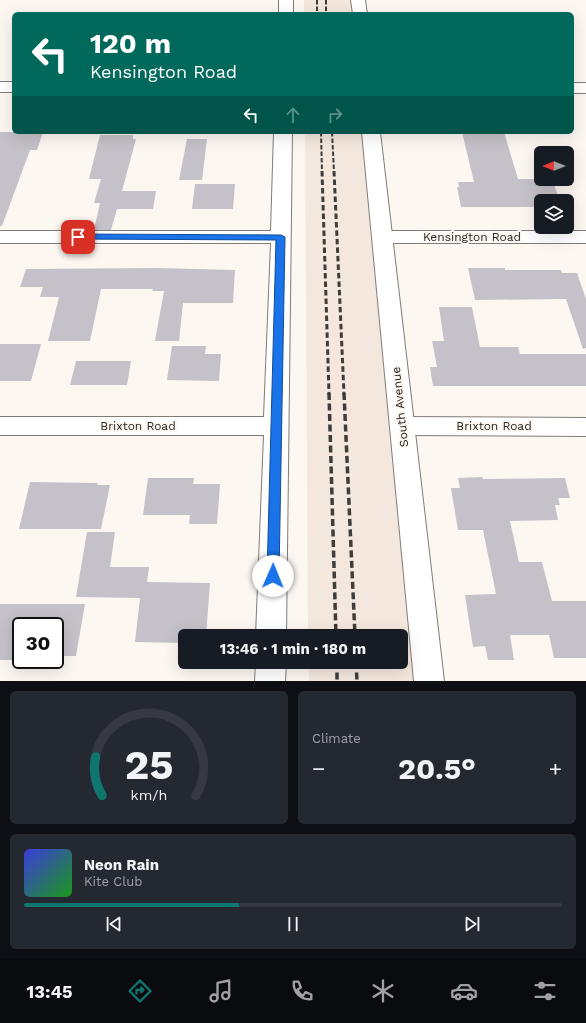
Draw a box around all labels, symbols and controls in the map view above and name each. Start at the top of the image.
text: 120 m [90,27,171,60]
icon: left [24,28,76,80]
text: Kensington Road [90,61,237,82]
icon: left [240,104,262,126]
icon: ahead [282,104,304,126]
icon: right [324,104,346,126]
north arrow [534,146,574,186]
map controls [534,146,574,234]
button: layers [534,194,574,234]
pin [61,220,95,254]
icon: arrive [67,226,89,248]
street label: Kensington Road [423,230,521,244]
street label: South Avenue [389,366,411,448]
street label: Brixton Road [100,419,176,433]
street label: Brixton Road [456,419,532,433]
position arrow [252,555,294,597]
speed limit sign: 30 [12,617,64,669]
text: 13:46 · 1 min · 180 m [220,640,366,658]
text: Climate [312,731,361,746]
text: 25 [124,739,174,788]
text: 20.5° [398,751,476,786]
text: − [312,756,325,781]
text: + [549,756,562,781]
text: km/h [131,786,167,802]
text: Neon Rain [84,856,159,874]
text: Kite Club [84,874,142,889]
icon: previous [103,913,125,935]
icon: pause [282,913,304,935]
icon: next [461,913,483,935]
icon: directions [126,977,154,1005]
icon: music [207,977,235,1005]
icon: phone [288,977,316,1005]
icon: climate [369,977,397,1005]
icon: car [450,977,478,1005]
icon: filters [531,977,559,1005]
text: 13:45 [27,981,73,1002]

